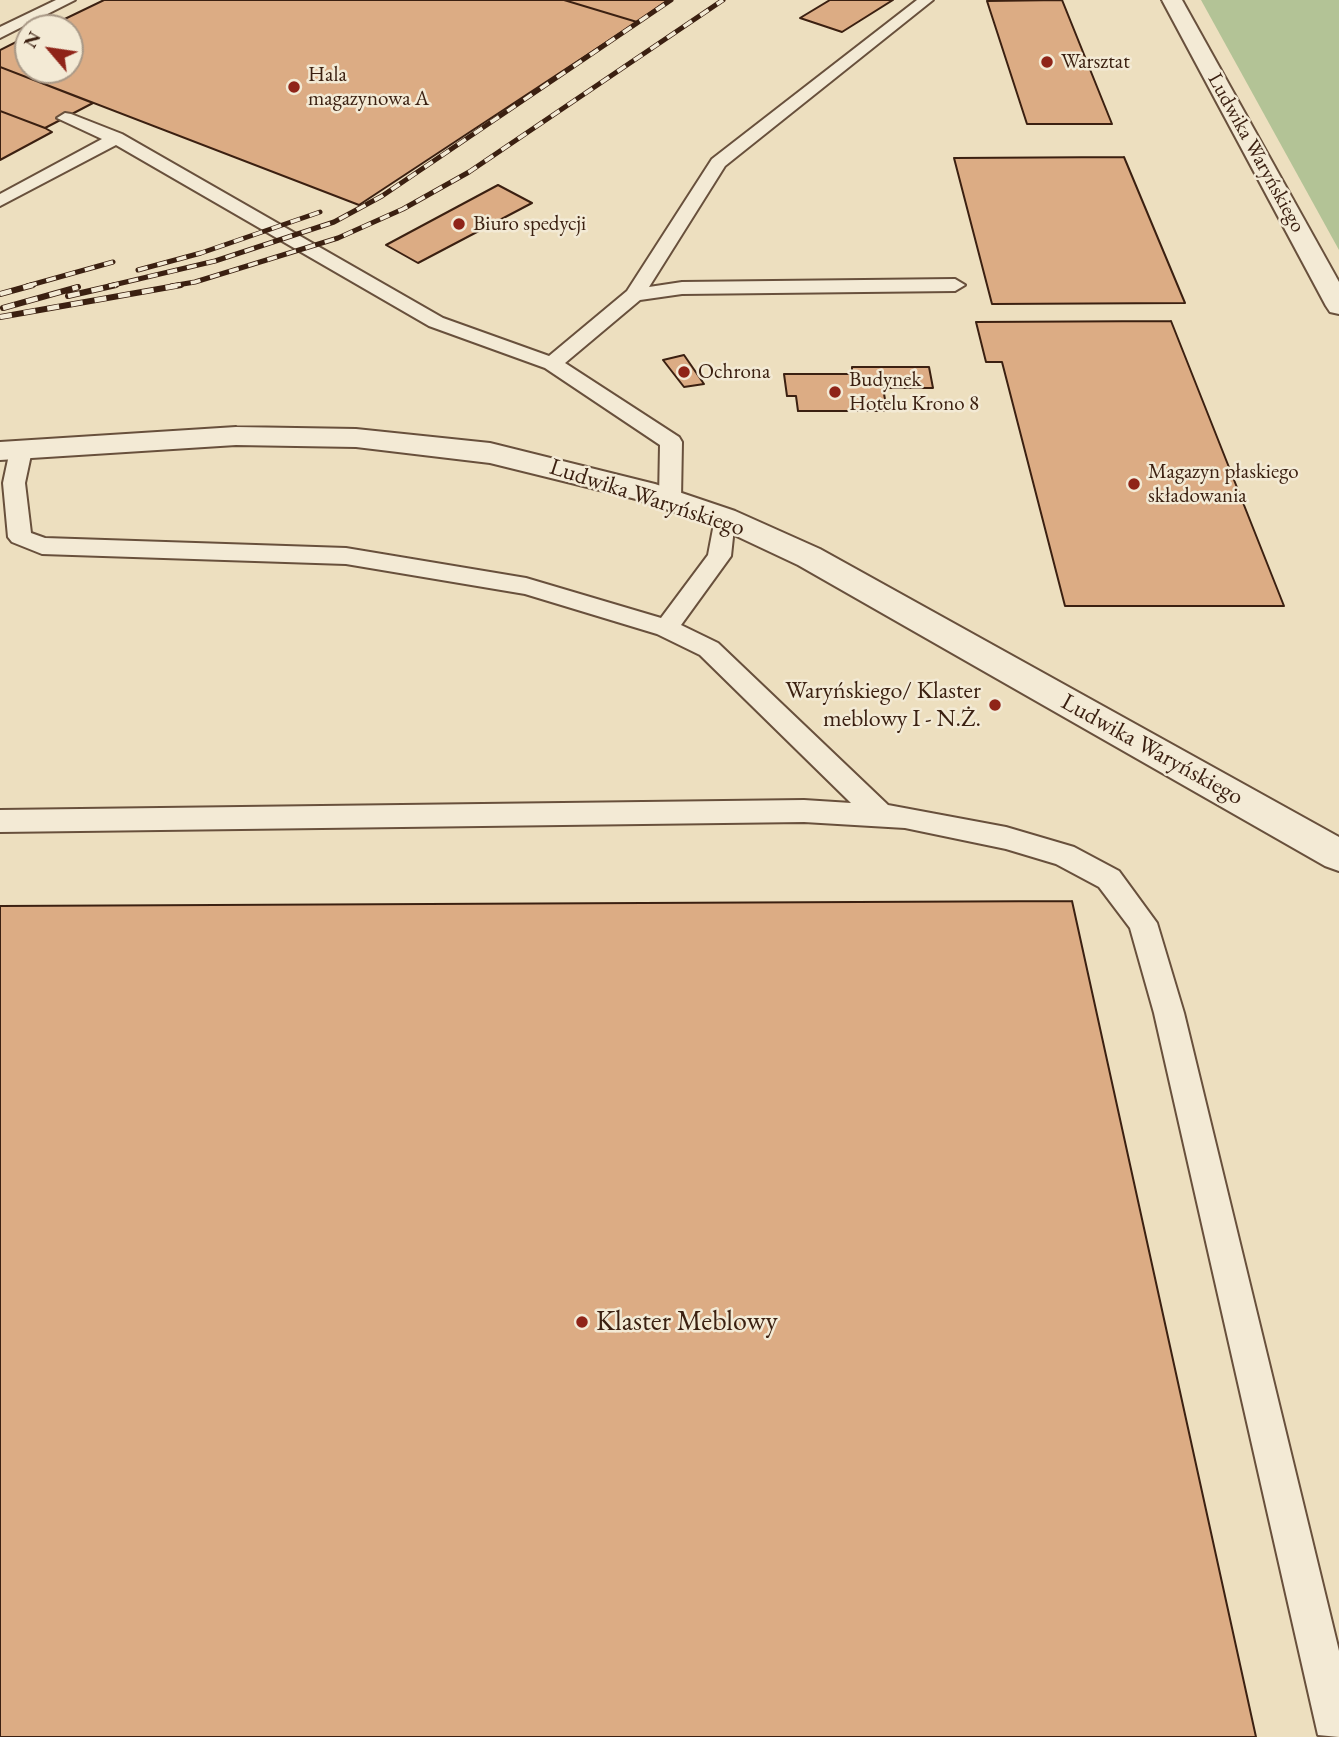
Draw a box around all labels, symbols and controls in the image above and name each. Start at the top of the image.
north arrow [14,14,84,84]
text: N [17,27,47,52]
place label: Warsztat [1061,49,1130,75]
marker: Warsztat [1039,54,1055,70]
place label: Hala magazynowa A [308,62,429,112]
street label: Ludwika Waryńskiego [1202,69,1310,237]
marker: Hala magazynowa A [286,79,302,95]
place label: Biuro spedycji [473,211,586,237]
marker: Biuro spedycji [451,216,467,232]
place label: Ochrona [698,359,770,385]
marker: Ochrona [676,364,692,380]
place label: Budynek Hotelu Krono 8 [849,367,979,417]
marker: Budynek Hotelu Krono 8 [827,384,843,400]
street label: Ludwika Waryńskiego [546,453,748,543]
place label: Magazyn płaskiego składowania [1148,459,1299,509]
marker: Magazyn płaskiego składowania [1126,476,1142,492]
place label: Waryńskiego/ Klaster meblowy I - N.Ż. [785,677,981,733]
street label: Ludwika Waryńskiego [1056,688,1248,812]
marker: Waryńskiego/ Klaster meblowy I - N.Ż. [987,697,1003,713]
place label: Klaster Meblowy [596,1305,778,1339]
marker: Klaster Meblowy [574,1314,590,1330]

